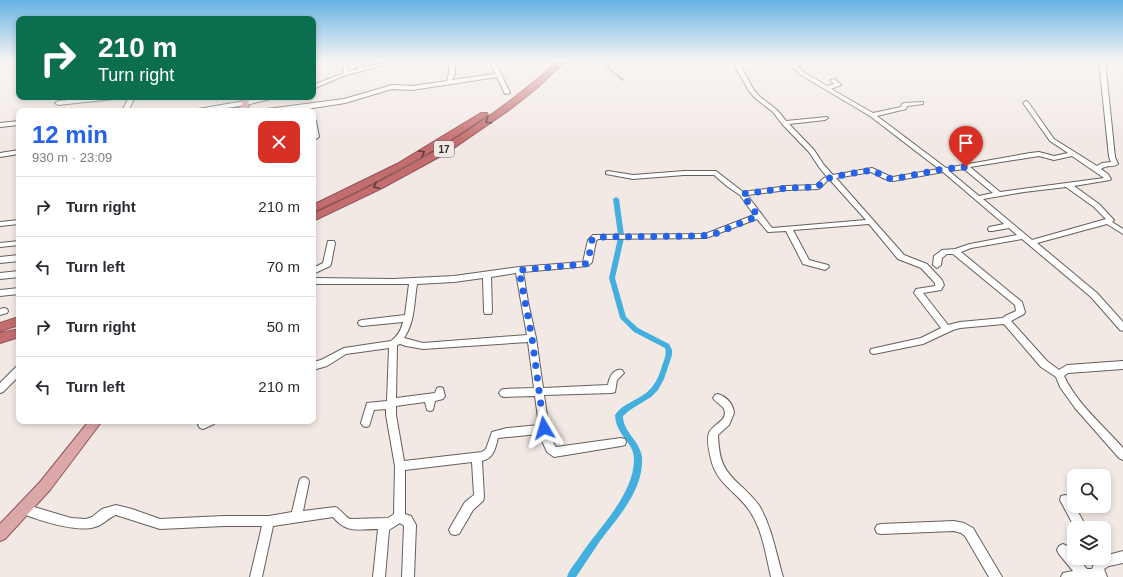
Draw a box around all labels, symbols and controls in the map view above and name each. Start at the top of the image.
icon: right [32,32,84,84]
text: 210 m [98,32,177,63]
text: Turn right [98,65,174,85]
one-way arrow [486,116,493,123]
text: 12 min [32,121,108,148]
button: close [258,121,300,163]
pin [949,126,983,167]
icon: arrive [955,132,977,154]
road number: 17 [434,141,454,157]
text: 930 m · 23:09 [32,150,112,165]
one-way arrow [418,150,425,157]
one-way arrow [373,181,380,189]
icon: right [32,196,54,218]
text: Turn right [66,198,136,215]
text: 210 m [258,198,300,215]
icon: left [32,256,54,278]
text: Turn left [66,258,125,275]
text: 70 m [267,258,300,275]
icon: right [32,316,54,338]
text: Turn right [66,318,136,335]
text: 50 m [267,318,300,335]
icon: left [32,376,54,398]
text: Turn left [66,378,125,395]
text: 210 m [258,378,300,395]
position arrow [523,407,565,449]
map controls [1067,469,1111,565]
button: search [1067,469,1111,513]
button: layers [1067,521,1111,565]

